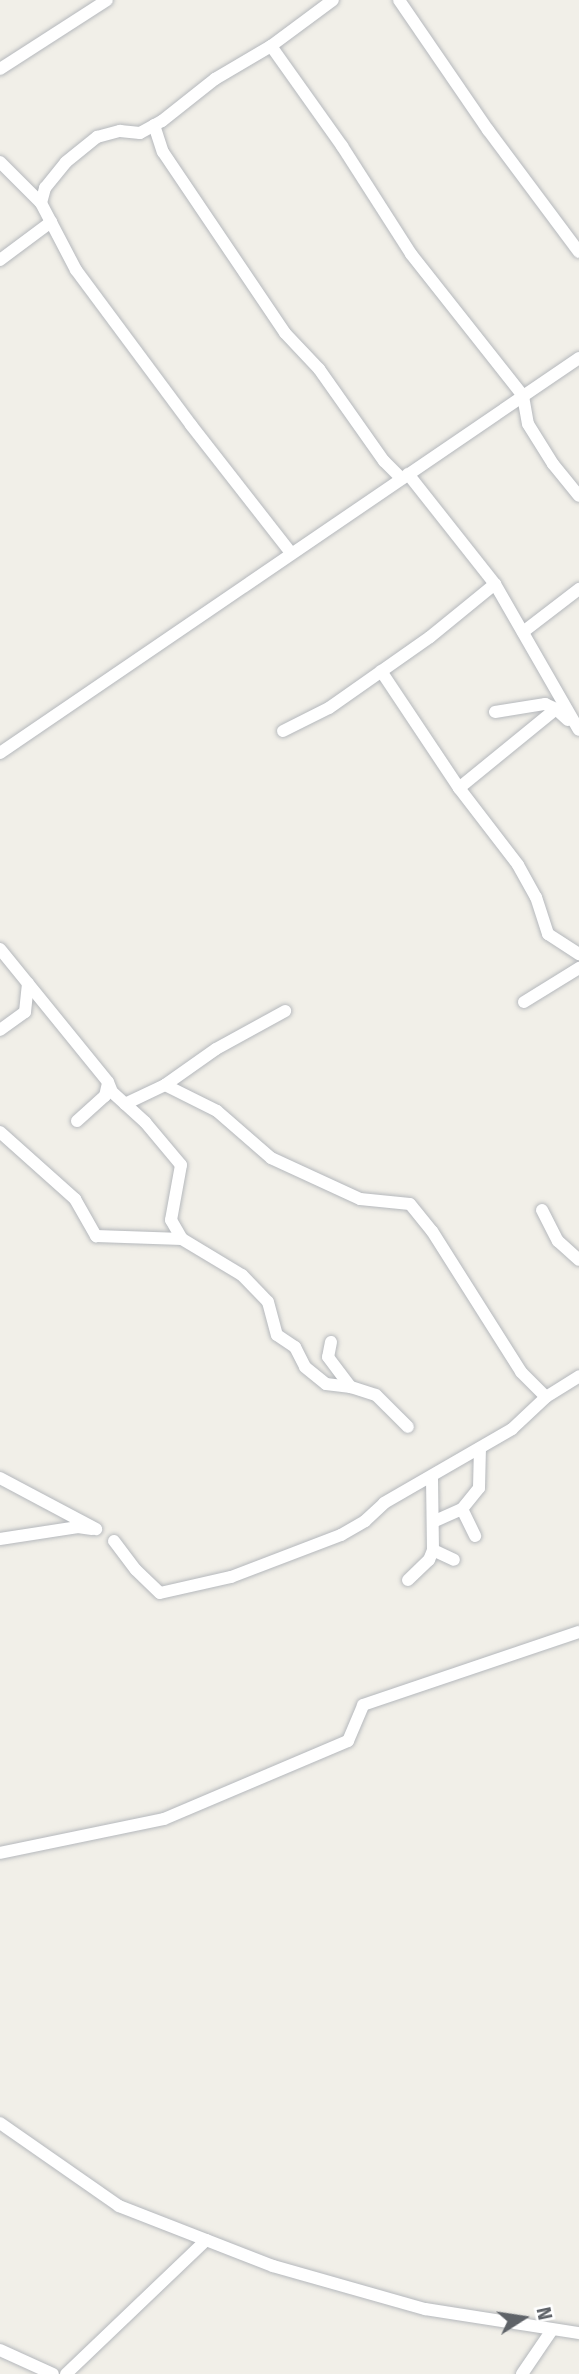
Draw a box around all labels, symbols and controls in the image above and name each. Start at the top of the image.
north arrow [488,2283,558,2353]
text: N [531,2305,557,2322]

